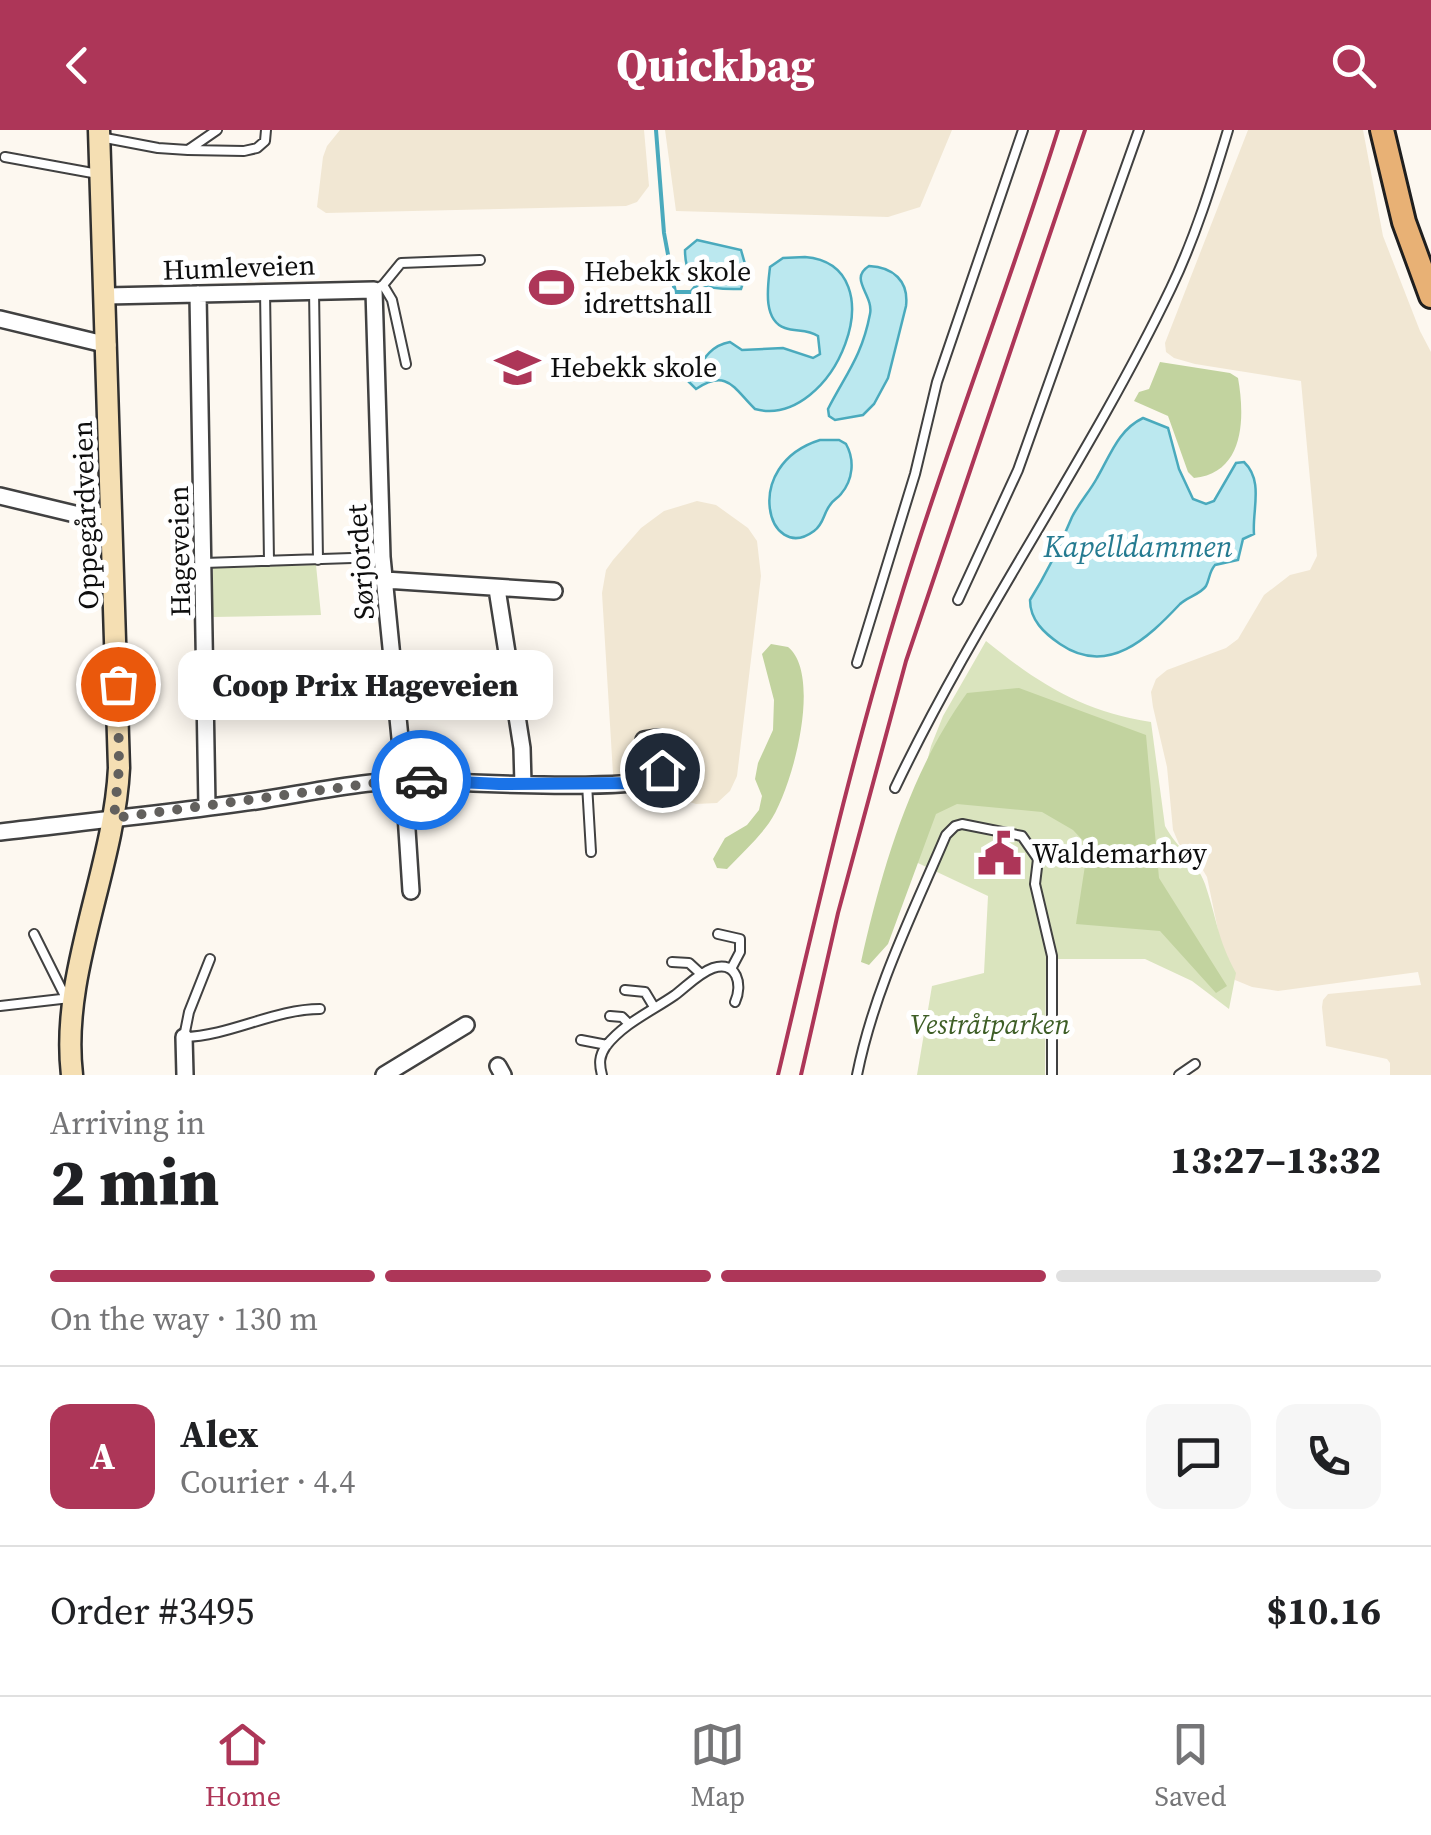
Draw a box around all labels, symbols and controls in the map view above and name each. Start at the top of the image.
text: Quickbag [616,34,815,96]
icon: back [50,38,105,93]
icon: search [1326,38,1381,93]
street label: Humleveien [162,245,316,289]
place label: Hebekk skole idrettshall [584,252,751,322]
sports icon: Hebekk skole idrettshall [527,263,575,311]
school or university icon: Hebekk skole [493,343,541,391]
place label: Hebekk skole [550,348,717,386]
street label: Oppegårdveien [63,420,107,610]
street label: Hageveien [159,485,199,617]
street label: Sørjordet [337,502,383,621]
water label: Kapelldammen [1042,526,1233,567]
pin [76,642,161,727]
callout: Coop Prix Hageveien [178,649,553,719]
icon: bag [91,657,146,712]
text: Coop Prix Hageveien [212,663,519,707]
pin [620,728,705,813]
courier [371,730,471,830]
icon: home [635,743,690,798]
icon: car [394,753,449,808]
public building icon: Waldemarhøy [975,829,1023,877]
place label: Waldemarhøy [1032,834,1208,872]
park label: Vestråtparken [910,1005,1070,1043]
text: Arriving in [50,1101,205,1145]
text: 13:27–13:32 [1170,1134,1381,1186]
text: 2 min [50,1138,220,1227]
text: On the way · 130 m [50,1297,318,1341]
button: chat [1146,1404,1251,1509]
button: phone [1276,1404,1381,1509]
text: Alex [180,1408,258,1460]
text: A [90,1430,115,1482]
text: Courier · 4.4 [180,1460,355,1504]
text: Order #3495 [50,1585,254,1637]
text: $10.16 [1267,1585,1381,1637]
tab: Home [205,1717,281,1815]
tab: Map [690,1717,745,1815]
tab: Saved [1155,1717,1226,1815]

